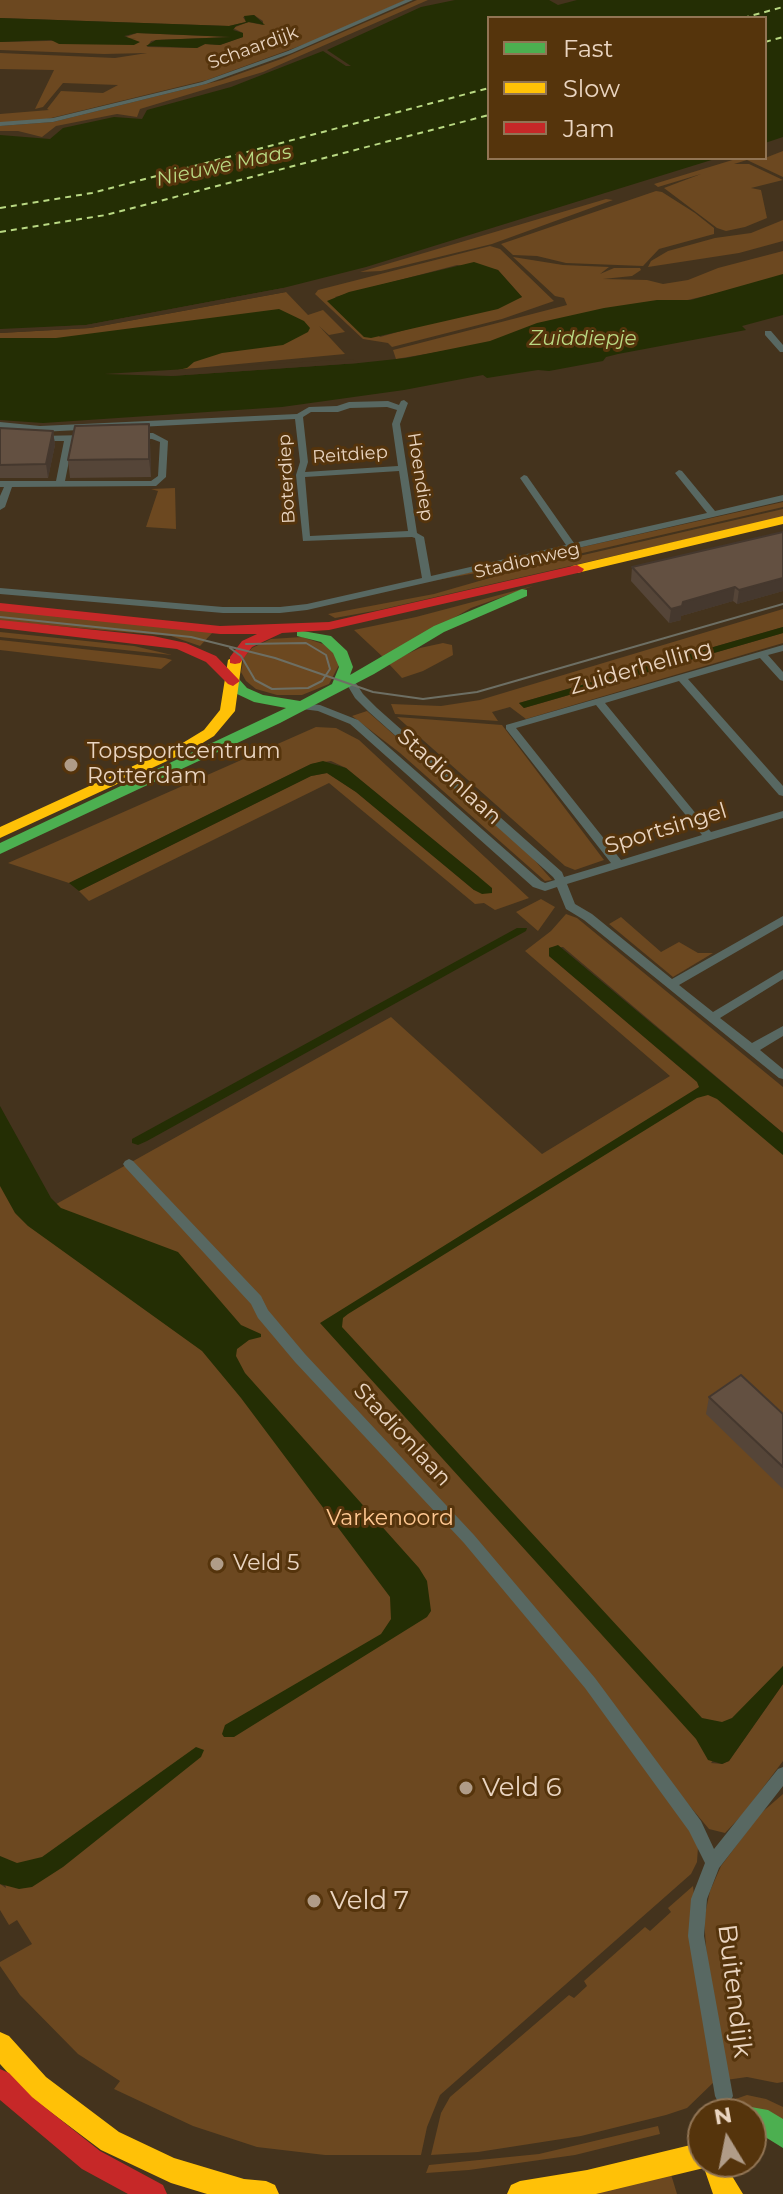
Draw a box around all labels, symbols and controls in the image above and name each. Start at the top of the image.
legend [487,16,767,160]
street label: Schaardijk [205,22,301,74]
text: Fast [563,34,613,63]
text: Slow [563,74,620,103]
text: Jam [563,114,615,143]
water label: Nieuwe Maas [154,140,294,192]
water label: Zuiddiepje [529,327,637,351]
street label: Hoendiep [402,431,438,523]
street label: Boterdiep [274,434,300,524]
street label: Reitdiep [312,442,388,468]
street label: Stadionweg [472,538,582,584]
street label: Zuiderhelling [566,635,716,701]
street label: Stadionlaan [391,723,507,831]
place label: Topsportcentrum Rotterdam [87,739,280,790]
marker: Topsportcentrum Rotterdam [62,756,80,774]
street label: Sportsingel [602,798,730,860]
street label: Stadionlaan [348,1378,456,1492]
park label: Varkenoord [326,1506,454,1532]
place label: Veld 5 [233,1551,299,1577]
marker: Veld 5 [208,1555,226,1573]
place label: Veld 6 [482,1772,562,1804]
marker: Veld 6 [457,1779,475,1797]
place label: Veld 7 [330,1885,409,1917]
marker: Veld 7 [305,1892,323,1910]
street label: Buitendijk [710,1922,758,2060]
north arrow [687,2098,767,2178]
text: N [712,2101,734,2131]

